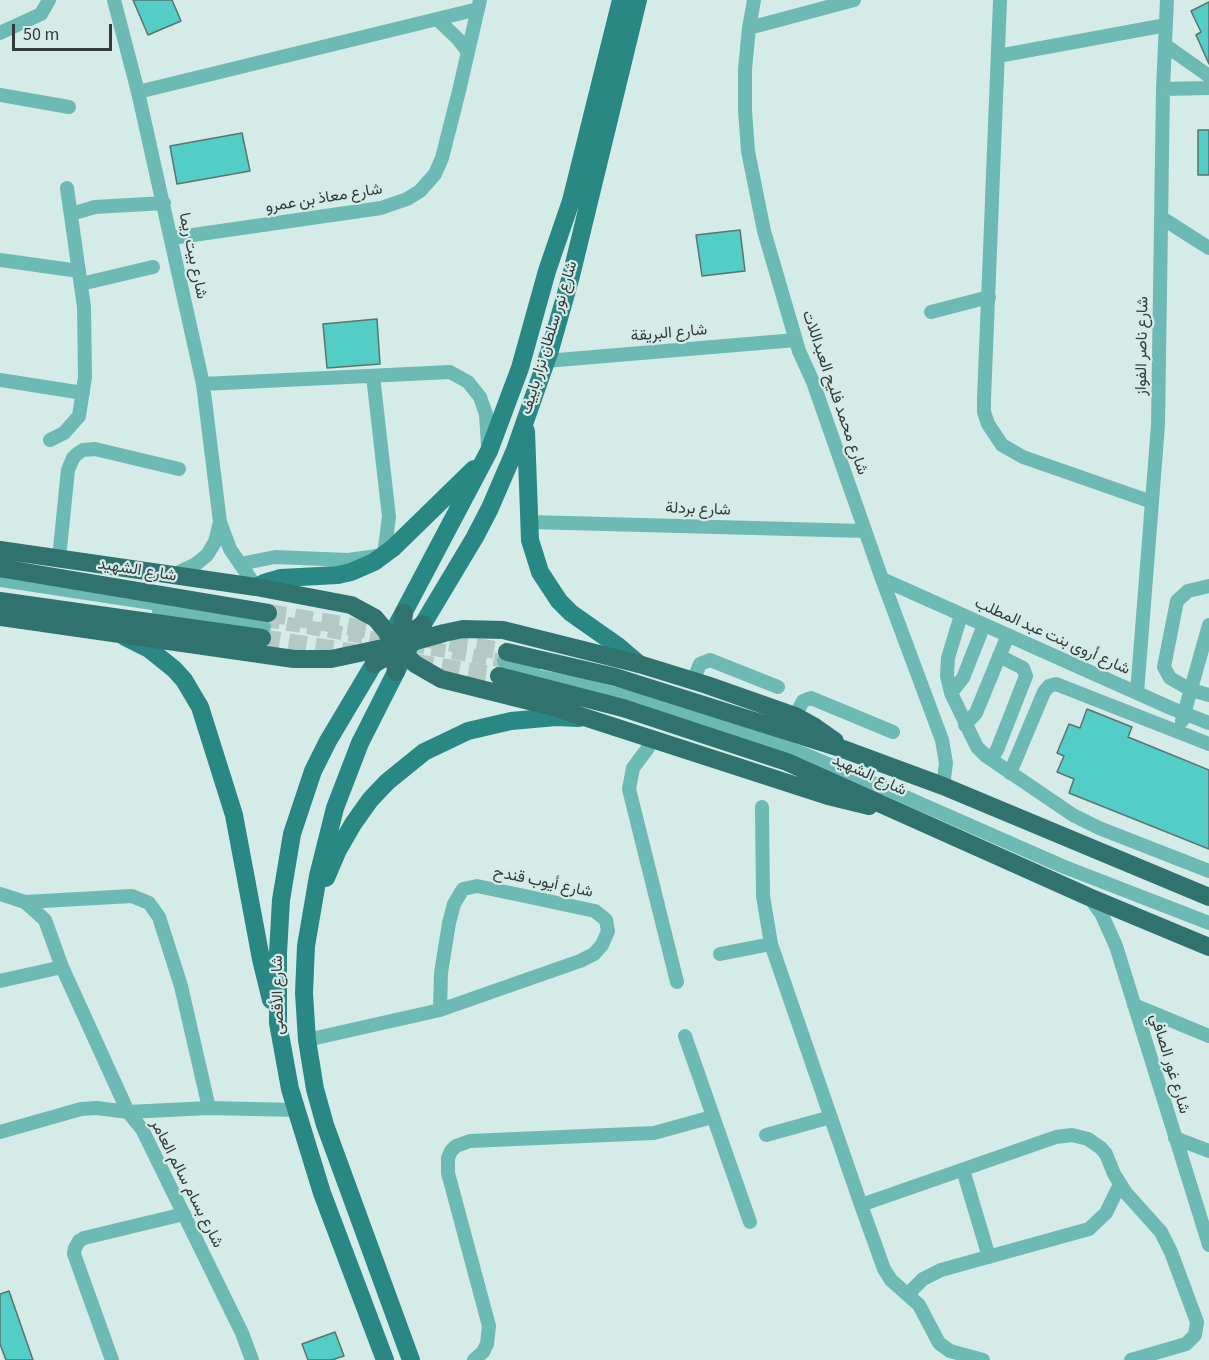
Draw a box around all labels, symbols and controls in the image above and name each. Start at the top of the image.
scale bar [15,12,116,50]
text: 50 m [23,22,59,47]
street label: شارع معاذ بن عمرو [264,180,384,218]
street label: شارع بيت ريما [173,211,211,301]
street label: شارع نور سلطان نزار باييف [517,259,583,417]
street label: شارع ناصر الفواز [1133,296,1153,396]
street label: شارع محمد فليح العبداللات [797,308,871,478]
street label: شارع البريقة [630,321,708,347]
street label: شارع بردلة [665,499,731,521]
street label: شارع الشهيد [96,555,178,587]
street label: شارع أروى بنت عبد المطلب [971,594,1133,680]
street label: شارع الشهيد [829,751,909,801]
street label: شارع أيوب قندح [492,863,594,903]
street label: شارع الأقصى [269,955,289,1035]
street label: شارع غور الصافي [1145,1012,1193,1116]
street label: شارع بسام سالم العامر [145,1117,227,1251]

